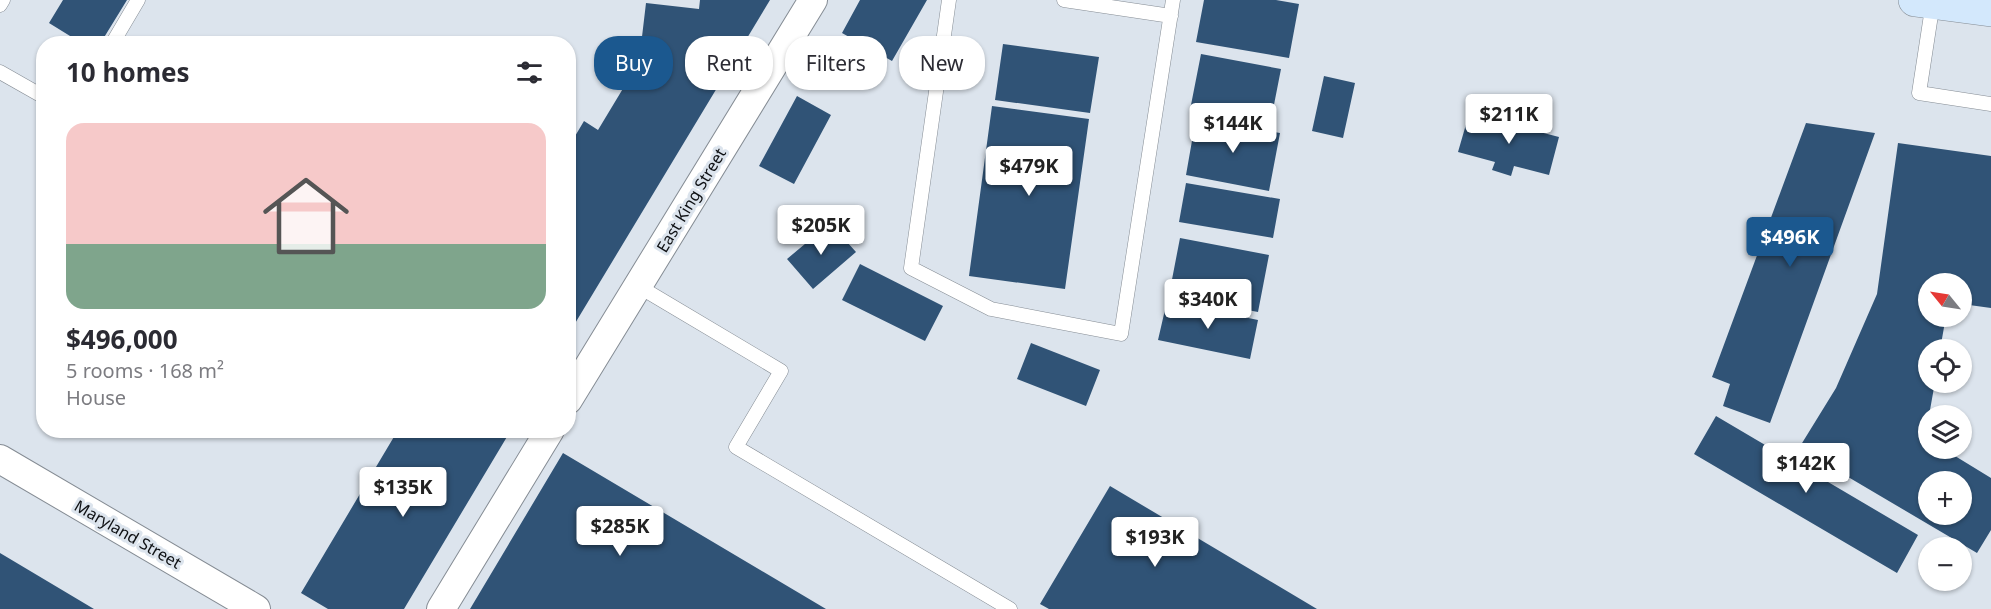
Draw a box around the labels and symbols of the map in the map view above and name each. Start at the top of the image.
pin: $211K [1467,94,1551,145]
pin: $144K [1191,103,1275,154]
street label: East King Street [651,144,731,256]
pin: $479K [987,146,1071,197]
pin: $205K [779,205,863,256]
pin: $496K [1748,217,1832,268]
north arrow [1918,273,1972,327]
pin: $340K [1166,279,1250,330]
pin: $142K [1764,443,1848,494]
pin: $135K [361,467,445,518]
street label: Maryland Street [71,494,186,574]
pin: $285K [578,506,662,557]
pin: $193K [1113,517,1197,568]

